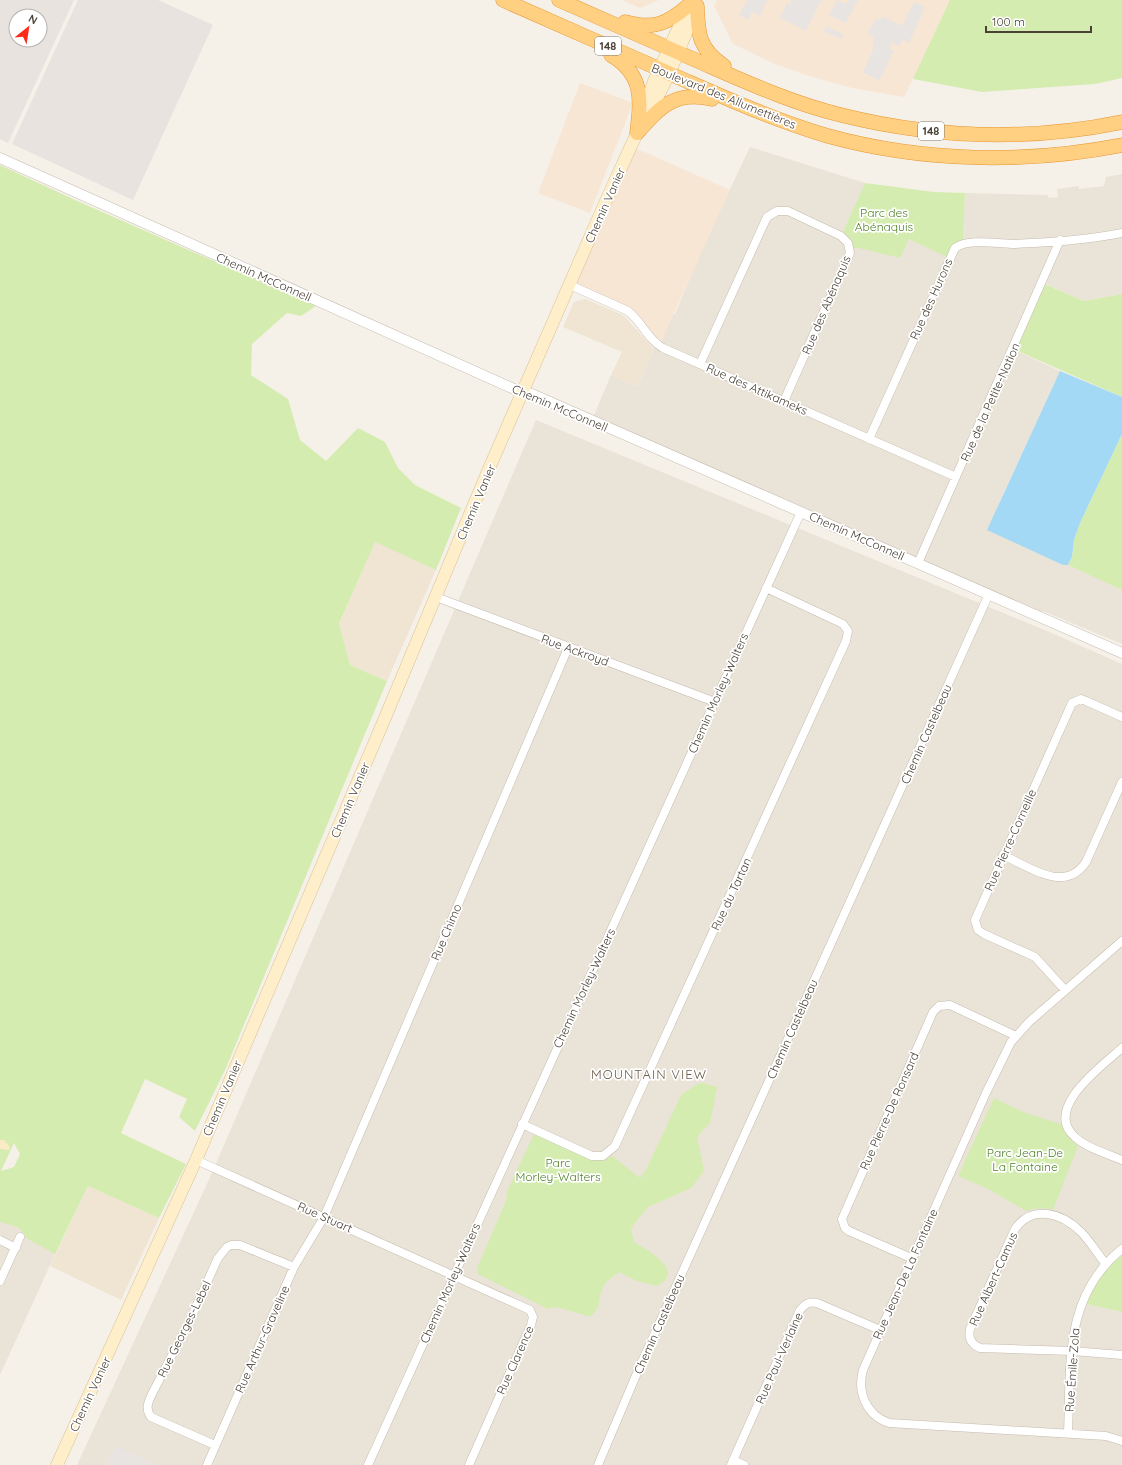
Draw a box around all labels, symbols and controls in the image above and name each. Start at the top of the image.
north arrow [8,8,48,48]
scale bar [986,8,1091,34]
text: N [26,11,40,27]
text: 100 m [992,14,1025,29]
road number: 148 [595,37,621,55]
street label: Boulevard des Allumettières [649,60,799,132]
road number: 148 [918,122,944,140]
street label: Chemin Vanier [582,165,629,245]
park label: Parc des Abénaquis [855,205,914,234]
street label: Chemin McConnell [214,249,314,305]
street label: Rue des Abénaquis [798,253,854,357]
street label: Rue des Hurons [906,256,956,342]
street label: Rue de la Petite-Nation [957,340,1023,464]
street label: Rue des Attikameks [704,360,810,418]
street label: Chemin McConnell [510,381,610,435]
street label: Chemin Vanier [453,461,499,542]
street label: Chemin McConnell [807,508,907,564]
street label: Chemin Morley-Walters [685,630,752,756]
street label: Rue Ackroyd [539,631,611,669]
street label: Chemin Castelbeau [897,682,955,786]
street label: Chemin Vanier [327,759,373,840]
street label: Rue Pierre-Corneille [981,787,1039,893]
street label: Rue du Tartan [708,855,754,933]
street label: Rue Chimo [427,901,465,963]
street label: Chemin Morley-Walters [550,925,618,1050]
street label: Chemin Castelbeau [763,977,821,1081]
street label: Rue Pierre-De Ronsard [856,1050,922,1172]
street label: Chemin Vanier [199,1057,245,1138]
district label: MOUNTAIN VIEW [591,1066,707,1082]
park label: Parc Jean-De La Fontaine [987,1145,1063,1174]
park label: Parc Morley-Walters [515,1155,601,1184]
street label: Rue Stuart [295,1198,355,1236]
street label: Rue Jean-De La Fontaine [869,1206,941,1342]
street label: Chemin Morley-Walters [417,1220,484,1346]
street label: Rue Albert-Camus [966,1229,1021,1328]
street label: Chemin Castelbeau [630,1272,688,1376]
street label: Rue Georges-Lebel [154,1278,214,1380]
street label: Rue Arthur-Graveline [232,1283,293,1395]
street label: Rue Paul-Verlaine [752,1310,806,1406]
street label: Rue Clarence [493,1323,537,1397]
street label: Rue Émile-Zola [1062,1327,1082,1413]
street label: Chemin Vanier [66,1354,114,1434]

